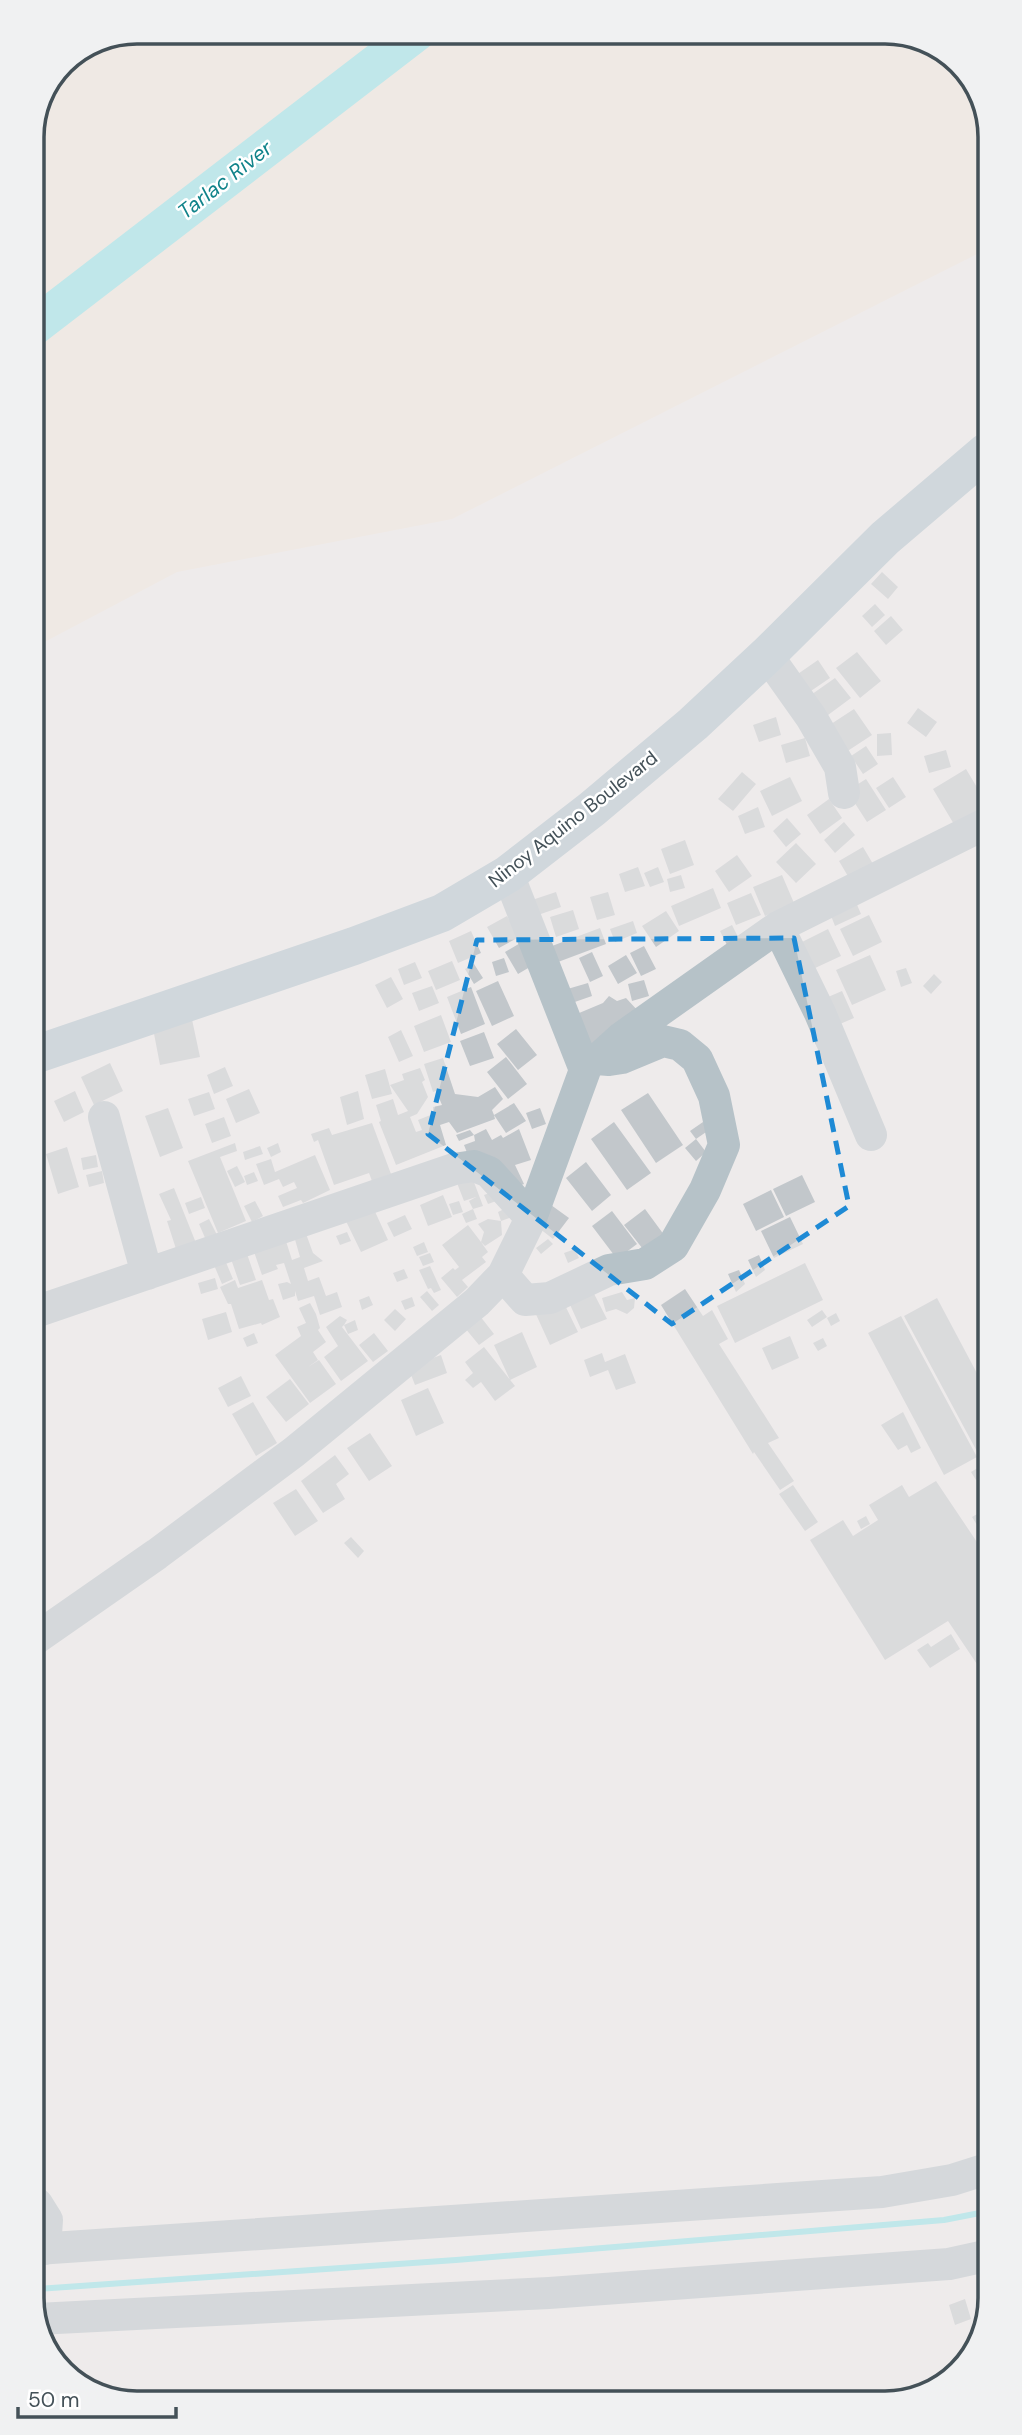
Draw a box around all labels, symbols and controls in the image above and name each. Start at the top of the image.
water label: Tarlac River [172,134,279,226]
street label: Ninoy Aquino Boulevard [483,745,663,893]
scale bar [18,2376,175,2420]
text: 50 m [28,2386,79,2414]

